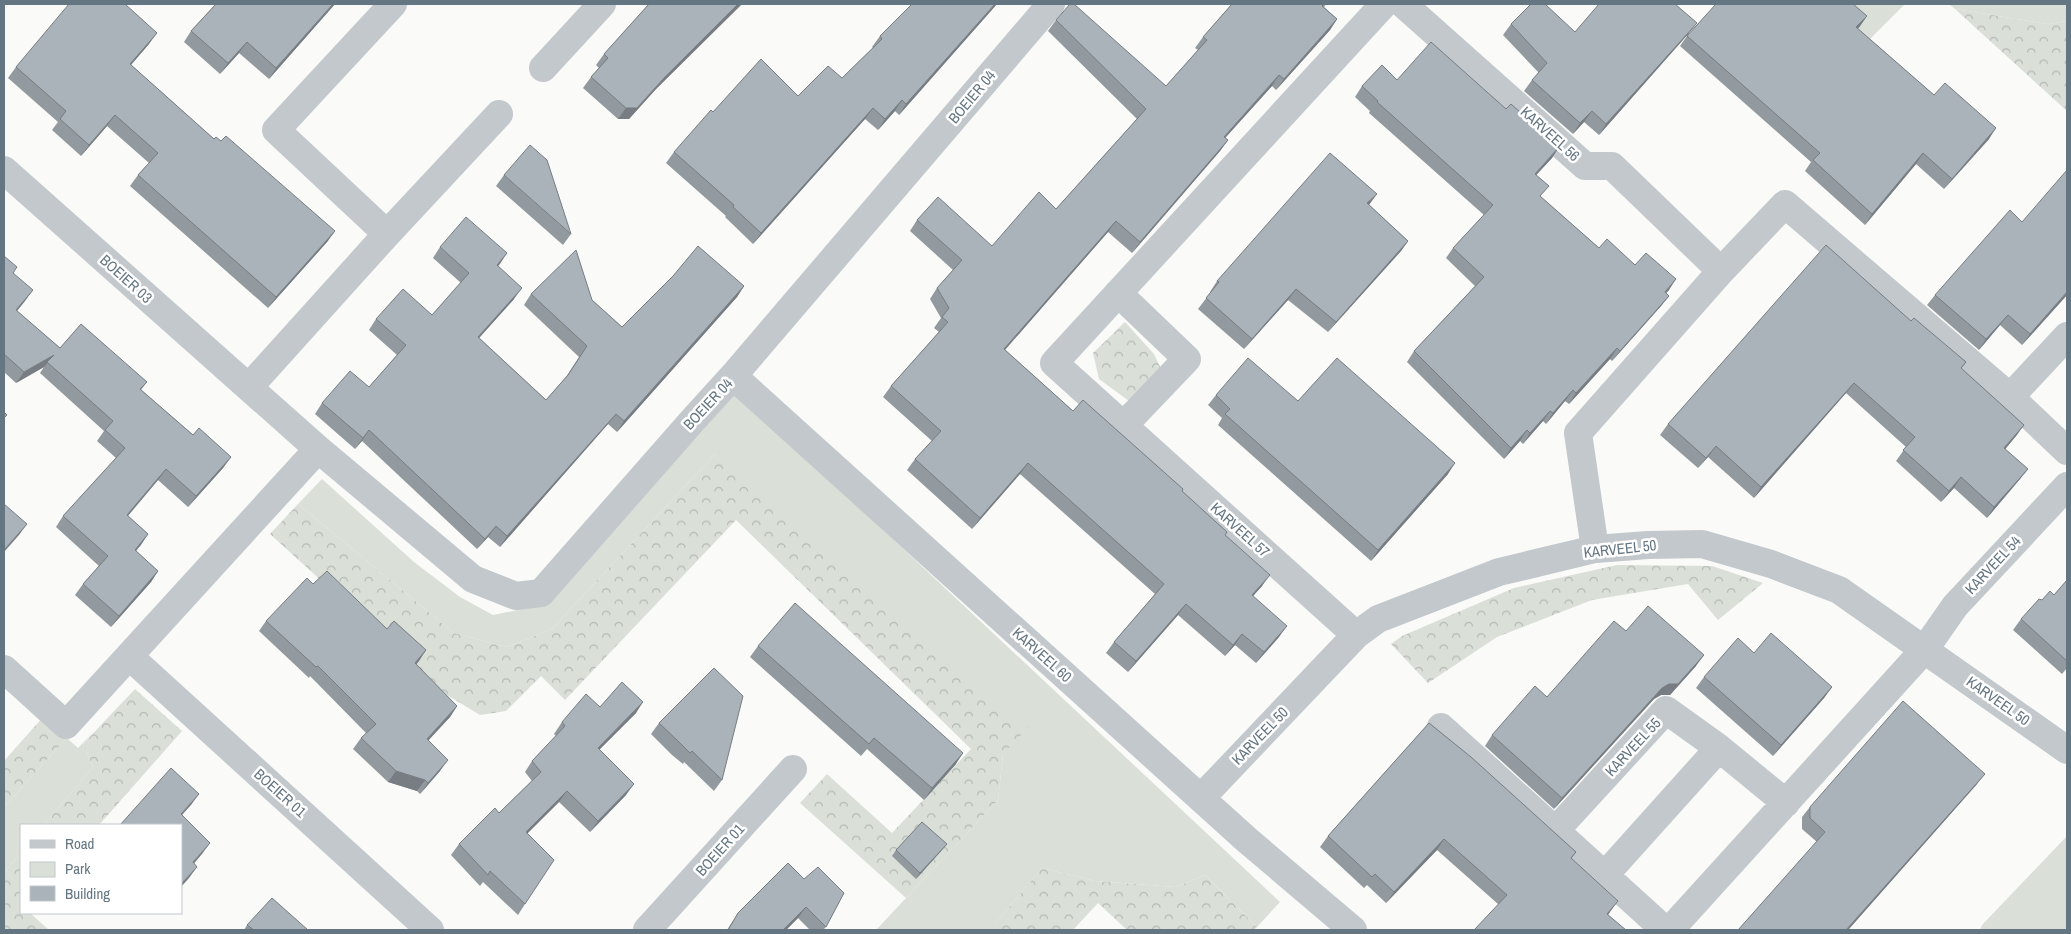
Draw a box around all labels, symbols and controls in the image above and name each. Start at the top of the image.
street label: BOEIER 04 [943,65,1000,128]
street label: KARVEEL 56 [1516,101,1585,166]
street label: BOEIER 03 [96,250,157,308]
street label: BOEIER 04 [678,373,737,434]
street label: KARVEEL 57 [1206,497,1275,562]
street label: KARVEEL 54 [1960,531,2025,599]
street label: KARVEEL 50 [1582,534,1658,563]
street label: KARVEEL 60 [1008,622,1077,687]
street label: KARVEEL 50 [1962,671,2034,730]
street label: KARVEEL 50 [1227,702,1293,769]
street label: KARVEEL 55 [1600,713,1665,781]
street label: BOEIER 01 [250,764,311,822]
street label: BOEIER 01 [691,819,749,880]
legend [20,824,182,914]
text: Road [65,833,94,854]
text: Park [65,858,91,879]
text: Building [65,883,110,904]

